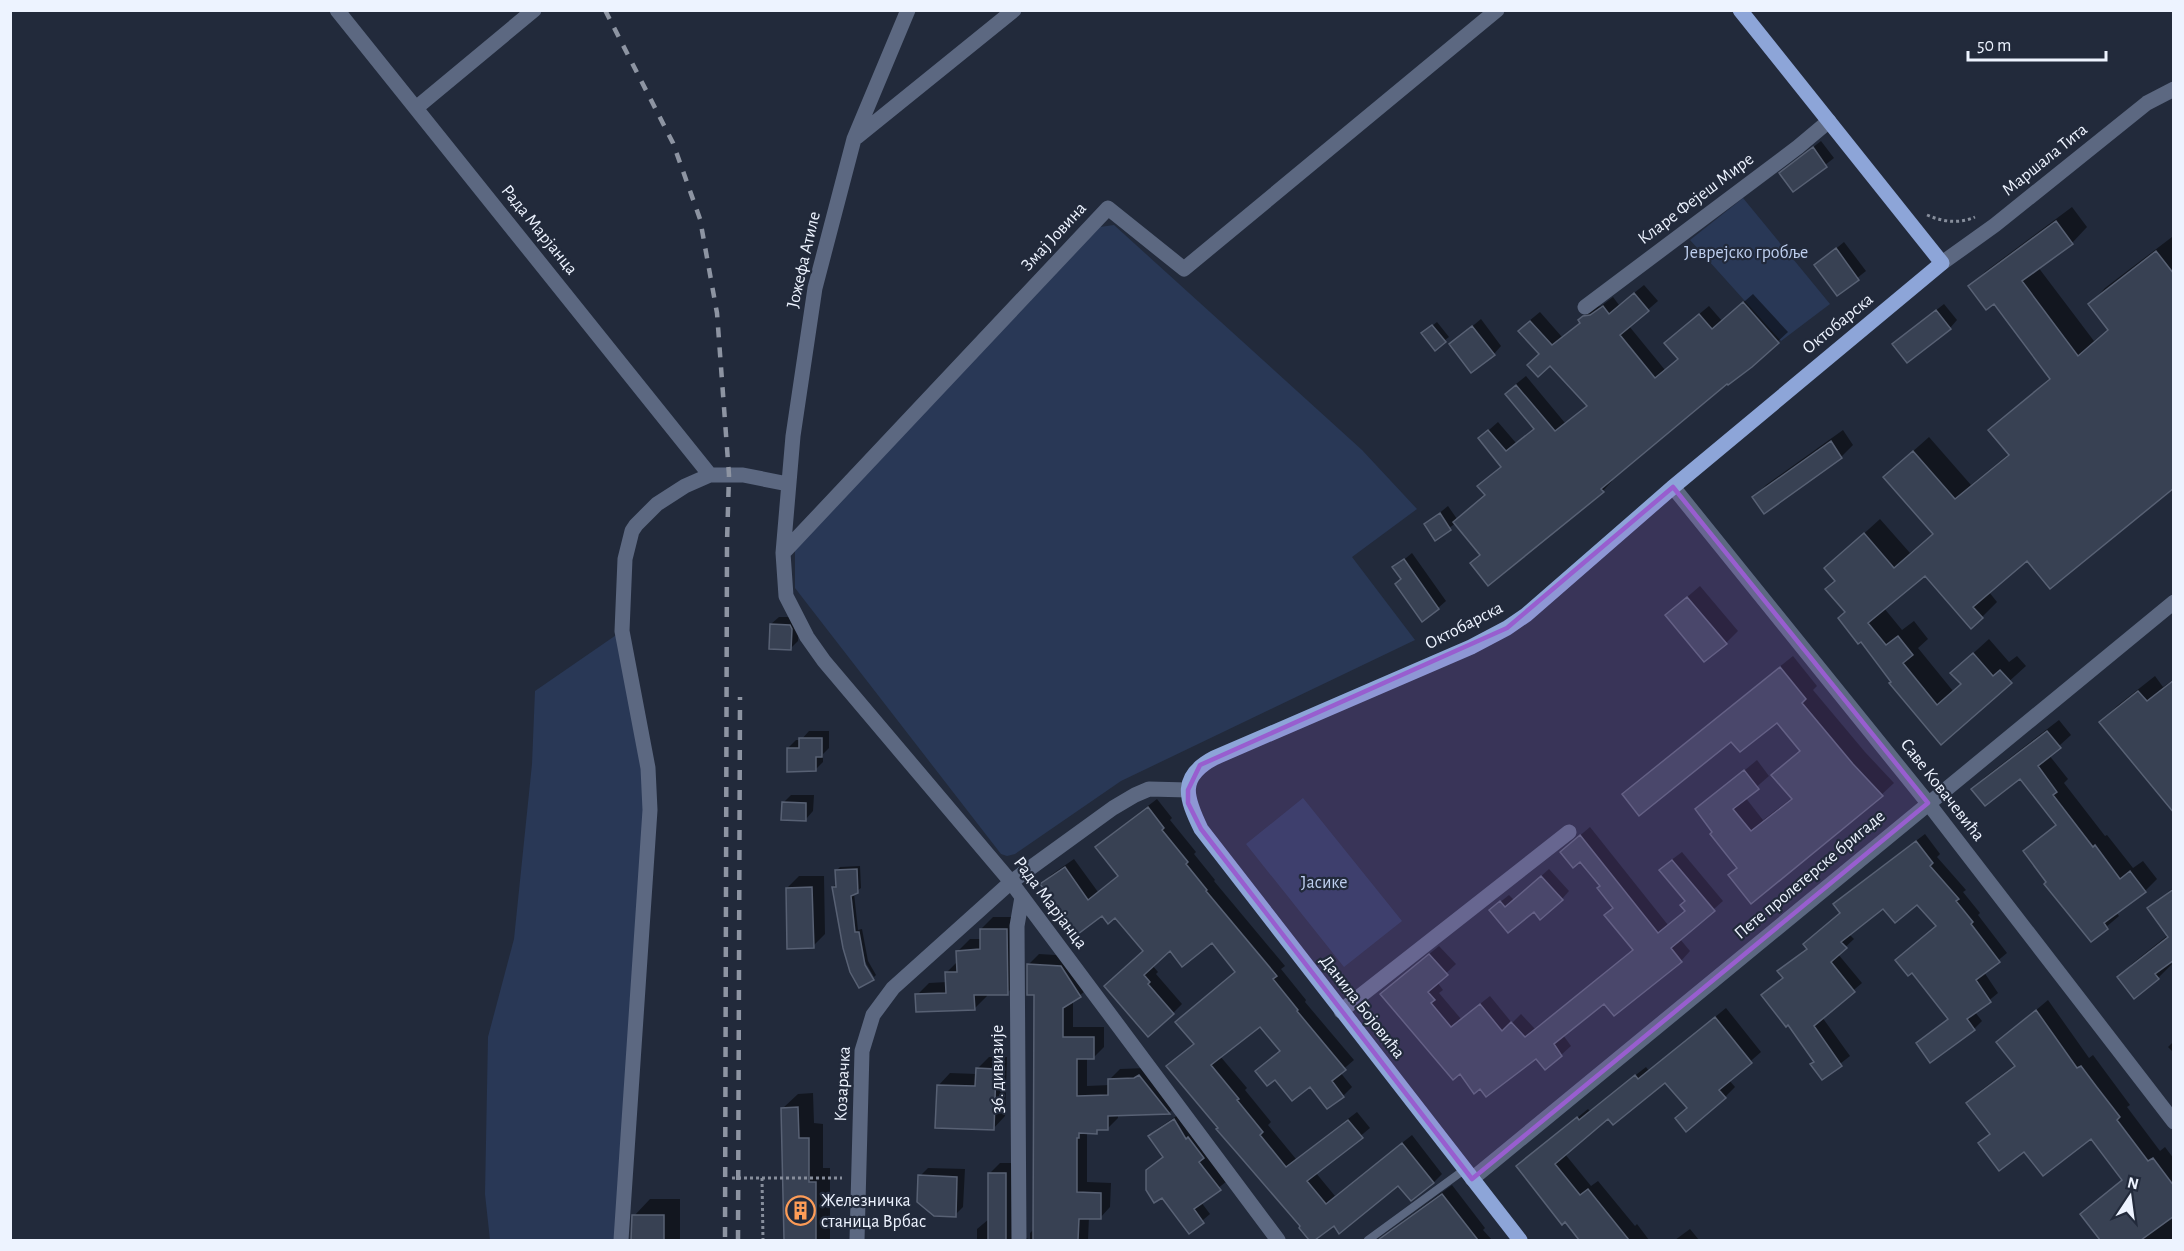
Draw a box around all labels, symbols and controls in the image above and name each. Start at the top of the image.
scale bar [1968,24,2106,62]
text: 50 m [1977,37,2011,55]
street label: Маршала Тита [1999,120,2091,200]
street label: Кларе Фејеш Мире [1635,150,1757,248]
street label: Рада Марјанца [497,182,581,278]
street label: Змај Јовина [1018,199,1090,275]
street label: Јожефа Атиле [784,210,824,310]
park label: Јеврејско гробље [1684,243,1808,262]
street label: Октобарска [1799,289,1877,358]
street label: Октобарска [1422,598,1506,653]
street label: Саве Ковачевића [1896,735,1988,845]
street label: Пете пролетерске бригаде [1731,806,1889,943]
street label: Рада Марјанца [1010,854,1090,952]
park label: Јасике [1301,874,1348,892]
street label: Данила Бојовића [1316,952,1408,1062]
street label: 36. дивизије [989,1025,1007,1113]
street label: Козарачка [832,1046,854,1122]
north arrow [2100,1167,2160,1227]
text: N [2126,1174,2140,1192]
place label: Железничка станица Врбас [821,1192,926,1231]
building icon: Железничка станица Врбас [784,1195,816,1227]

